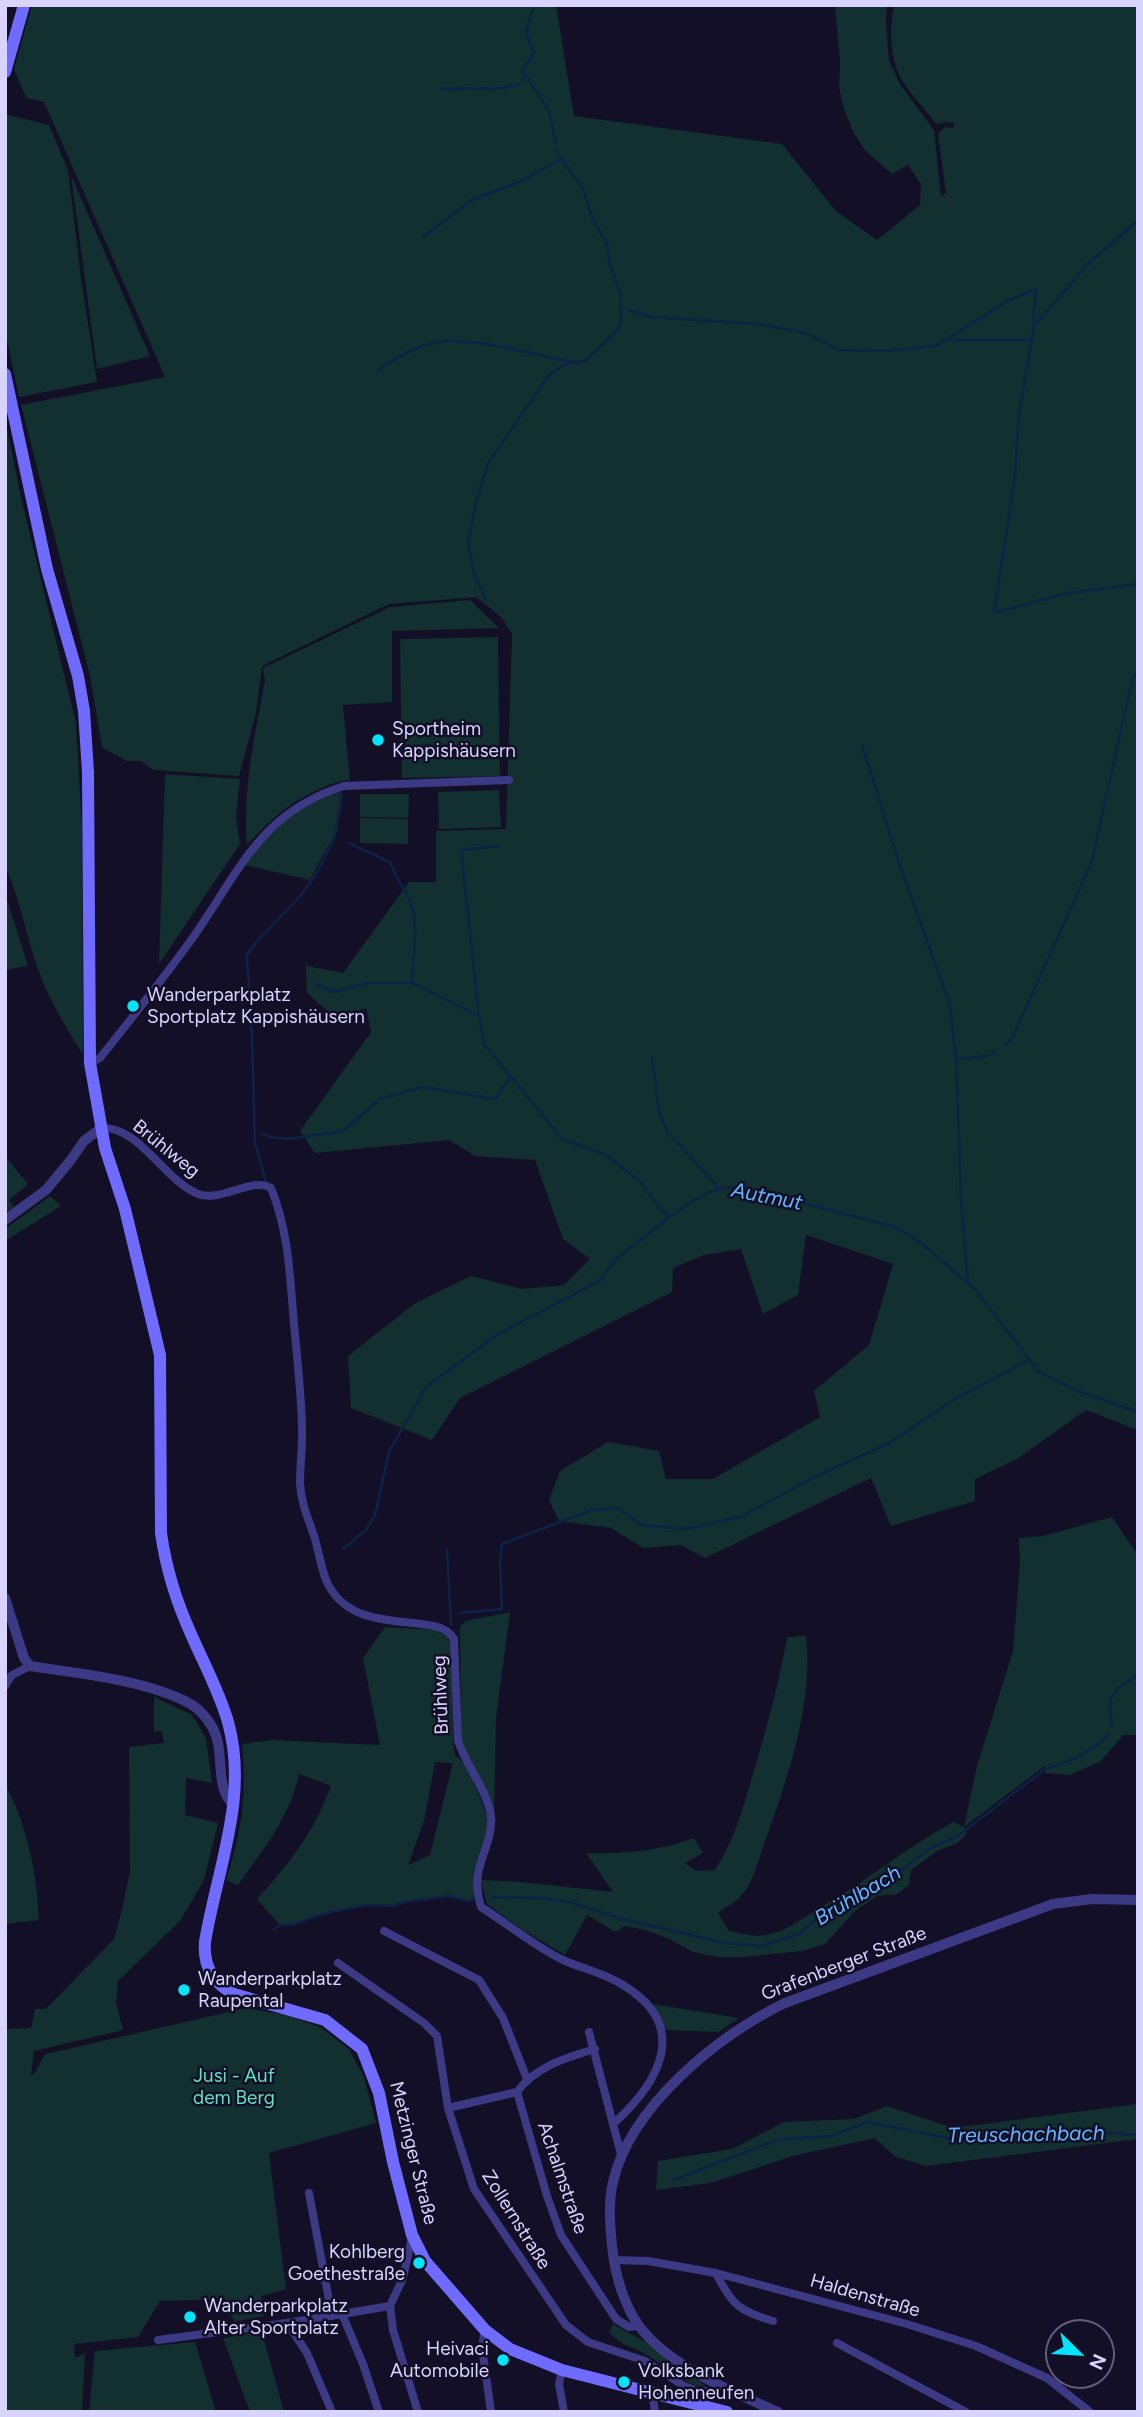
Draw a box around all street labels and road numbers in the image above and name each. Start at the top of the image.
street label: Brühlweg [128,1115,204,1183]
street label: Brühlweg [428,1655,454,1735]
street label: Grafenberger Straße [758,1922,930,2006]
street label: Metzinger Straße [384,2079,442,2227]
street label: Achalmstraße [532,2119,592,2237]
street label: Zollernstraße [477,2166,555,2274]
street label: Haldenstraße [807,2269,923,2323]

